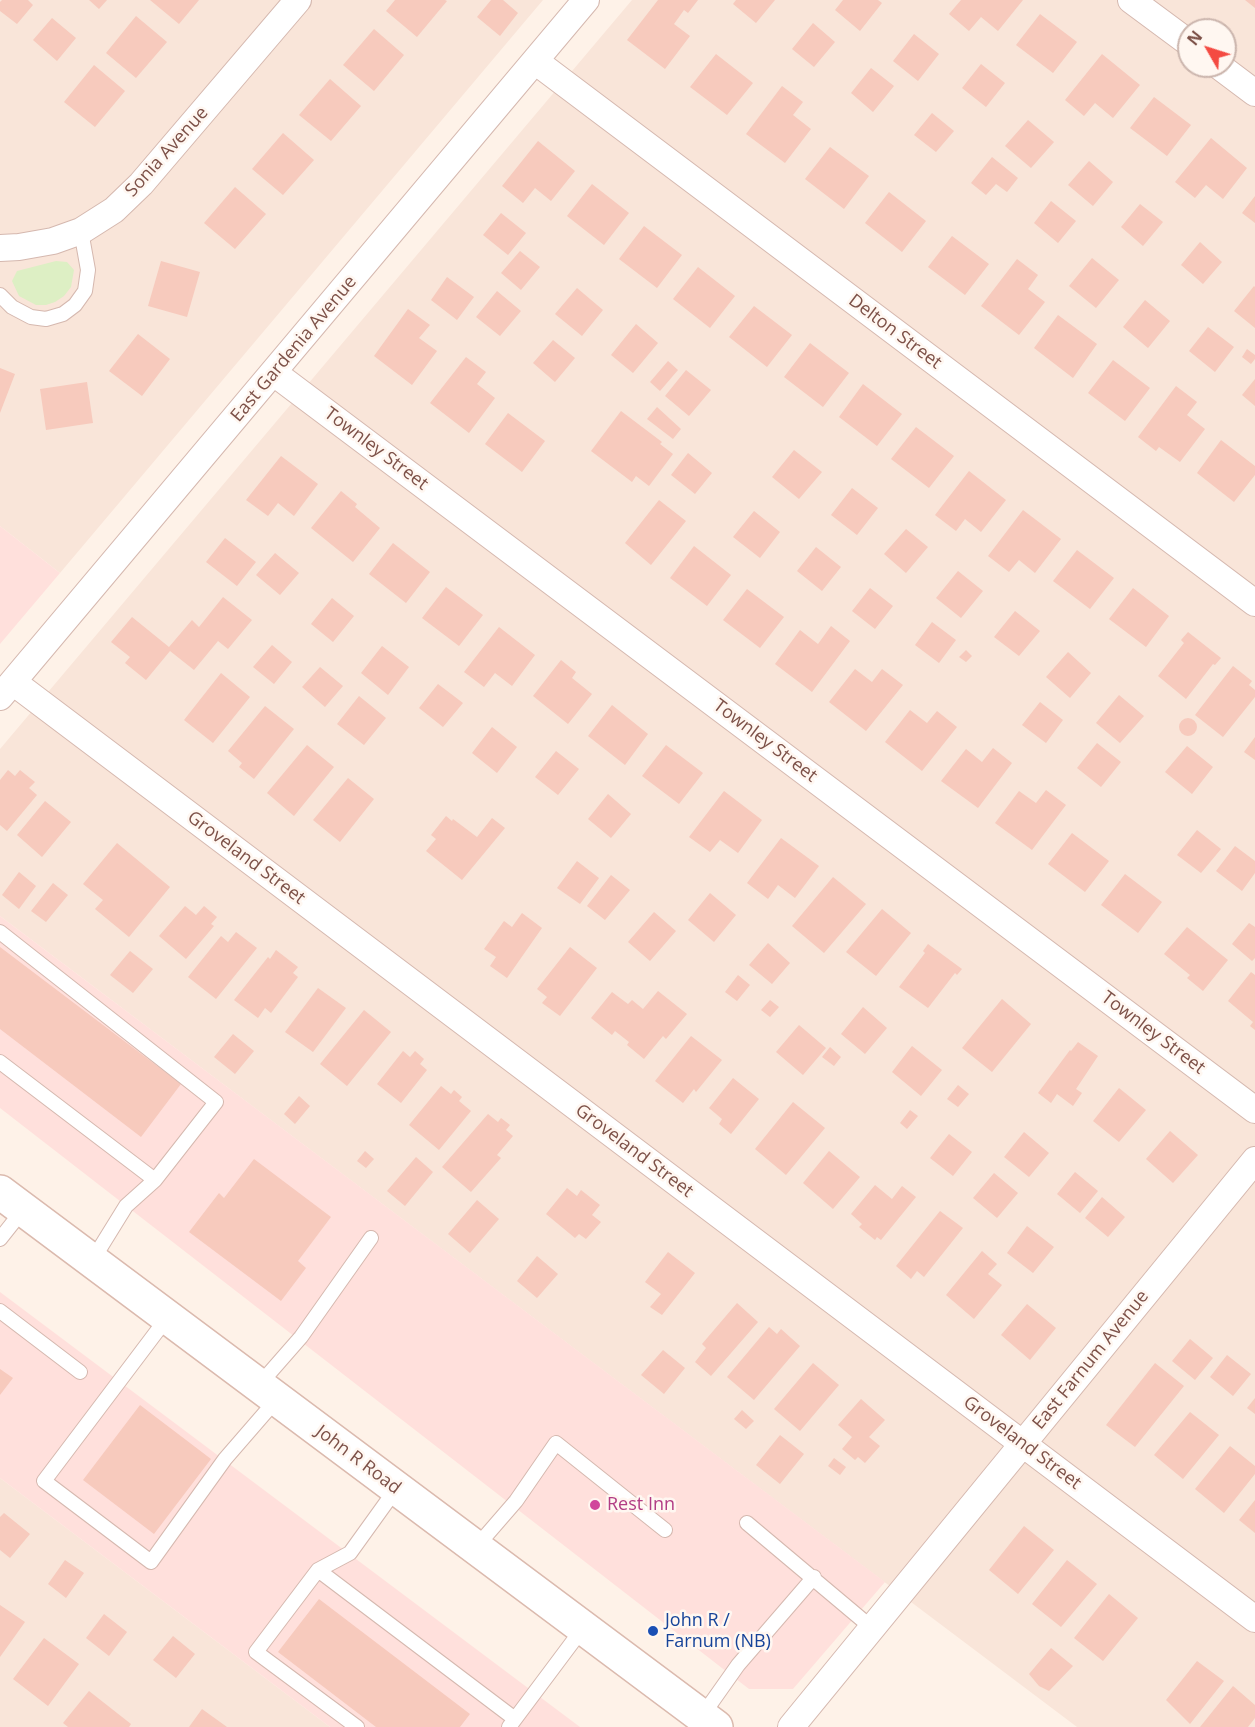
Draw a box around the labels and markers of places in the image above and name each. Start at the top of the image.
place label: Rest Inn [607,1494,675,1516]
marker: Rest Inn [588,1498,602,1512]
place label: John R / Farnum (NB) [665,1610,771,1652]
marker: John R / Farnum (NB) [646,1624,660,1638]

